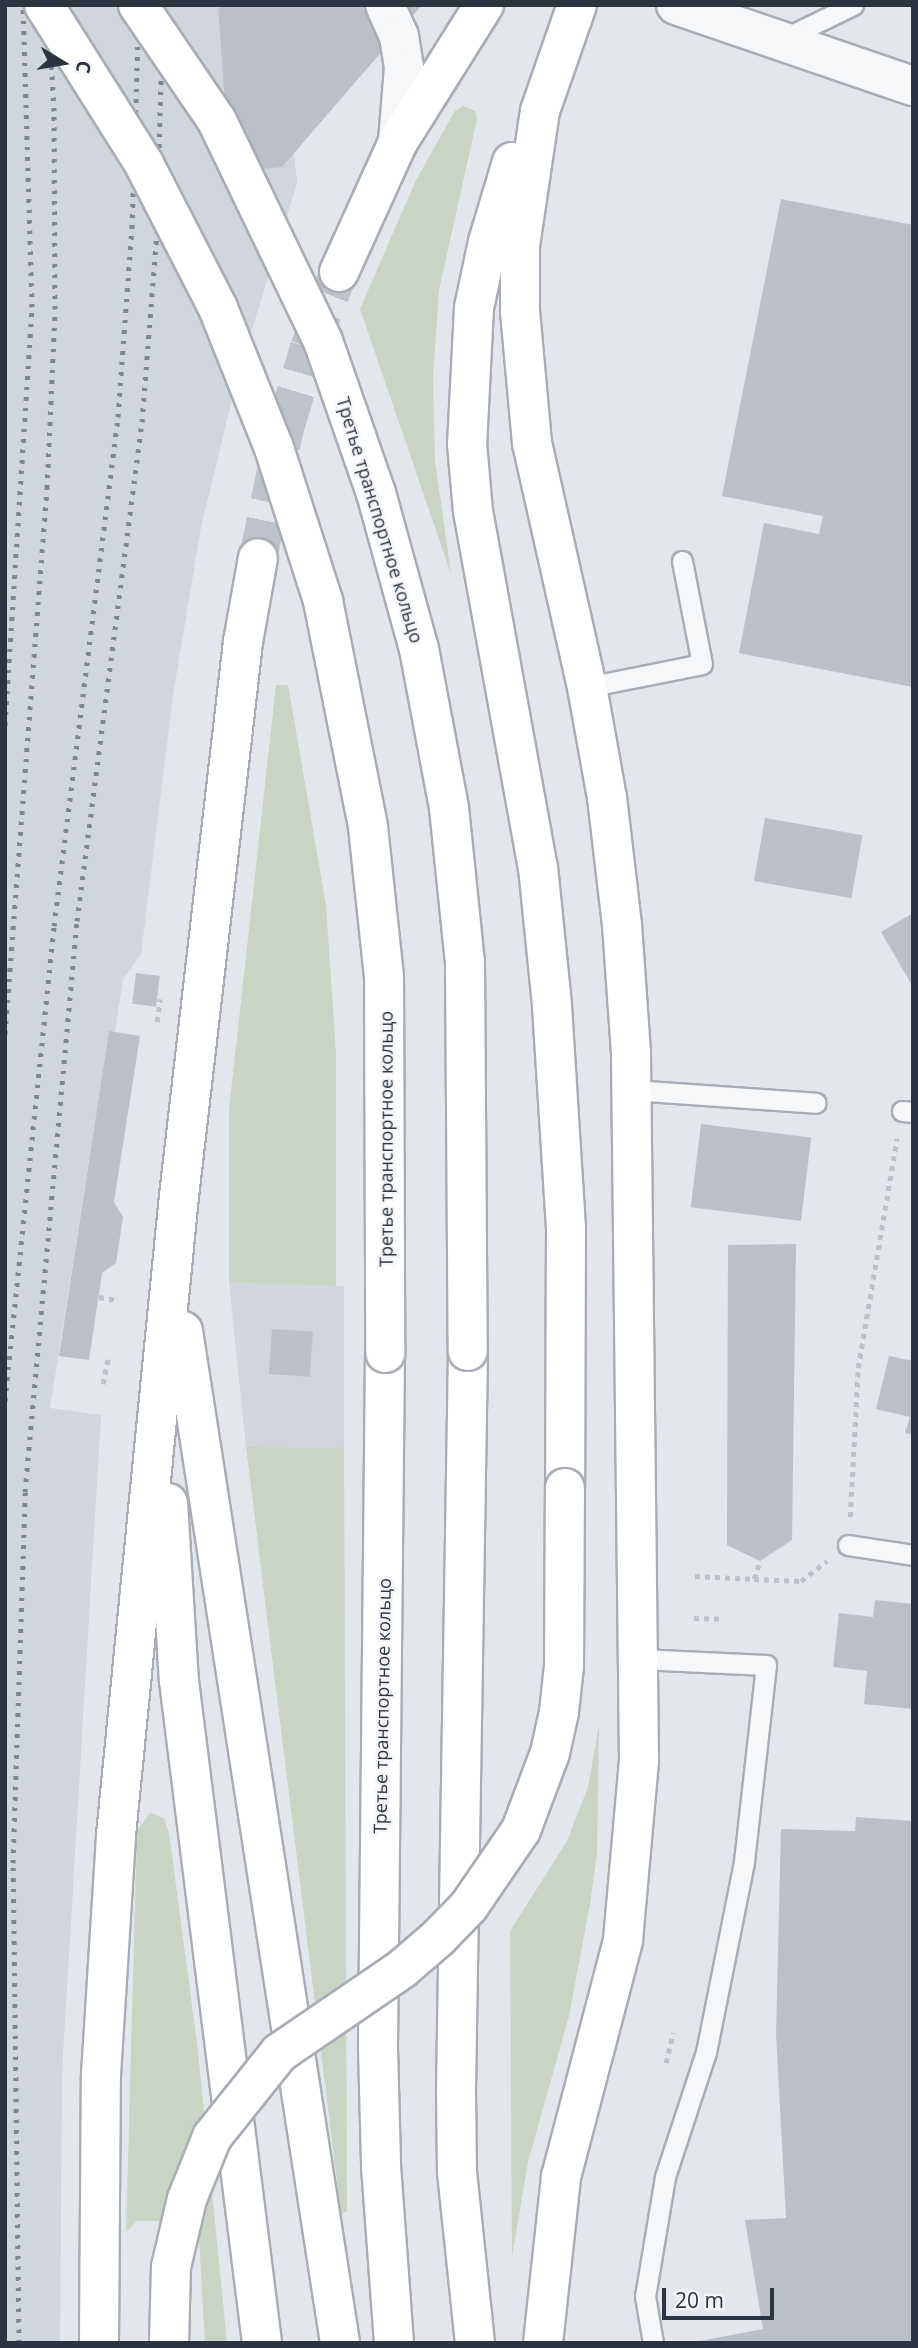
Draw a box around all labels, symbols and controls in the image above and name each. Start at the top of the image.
north arrow [28,28,98,98]
text: С [70,59,98,75]
street label: Третье транспортное кольцо [332,394,428,646]
street label: Третье транспортное кольцо [375,1011,397,1267]
street label: Третье транспортное кольцо [369,1578,395,1834]
scale bar [666,2274,778,2318]
text: 20 m [675,2286,724,2314]

